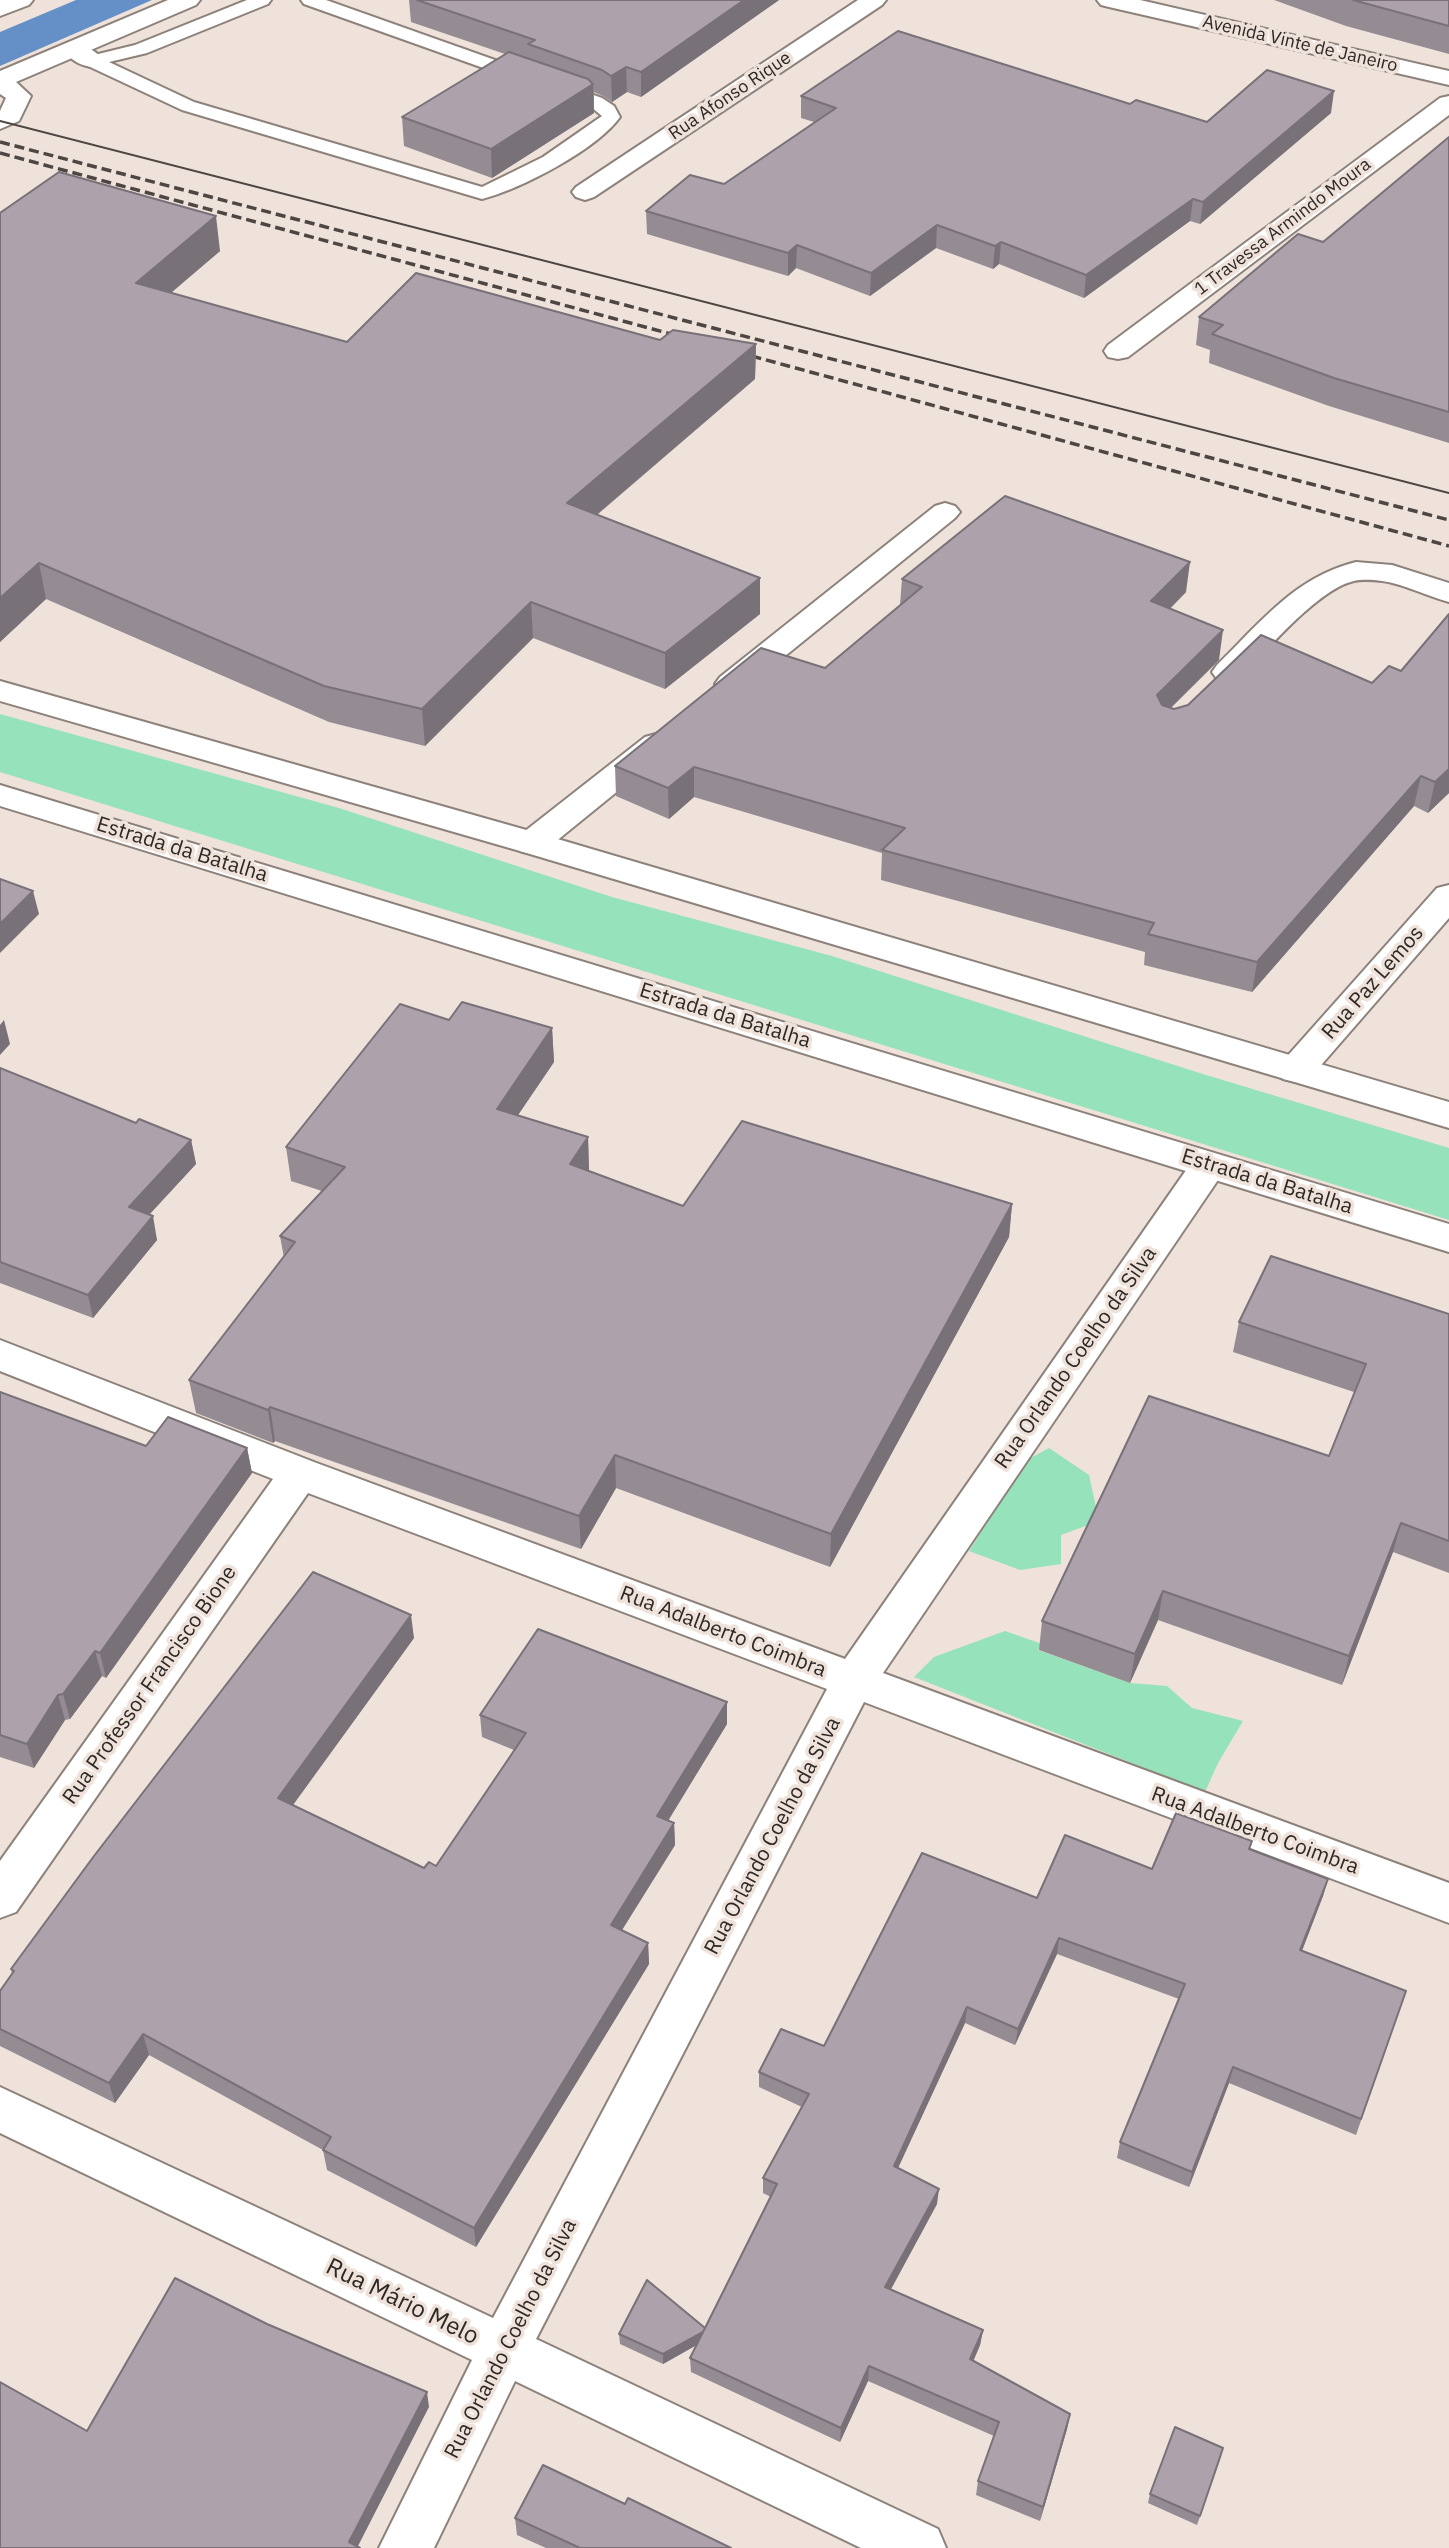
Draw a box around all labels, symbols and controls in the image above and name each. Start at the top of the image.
street label: Avenida Vinte de Janeiro [1200,11,1400,77]
street label: Rua Afonso Rique [665,47,795,145]
street label: 1 Travessa Armindo Moura [1191,154,1375,300]
street label: Estrada da Batalha [93,812,271,888]
street label: Rua Paz Lemos [1317,921,1429,1045]
street label: Estrada da Batalha [636,978,814,1054]
street label: Estrada da Batalha [1178,1144,1356,1220]
street label: Rua Orlando Coelho da Silva [990,1242,1162,1474]
street label: Rua Professor Francisco Bione [58,1561,242,1809]
street label: Rua Adalberto Coimbra [616,1581,830,1683]
street label: Rua Orlando Coelho da Silva [700,1713,846,1959]
street label: Rua Adalberto Coimbra [1148,1782,1362,1880]
street label: Rua Orlando Coelho da Silva [440,2215,582,2463]
street label: Rua Mário Melo [321,2253,483,2351]

